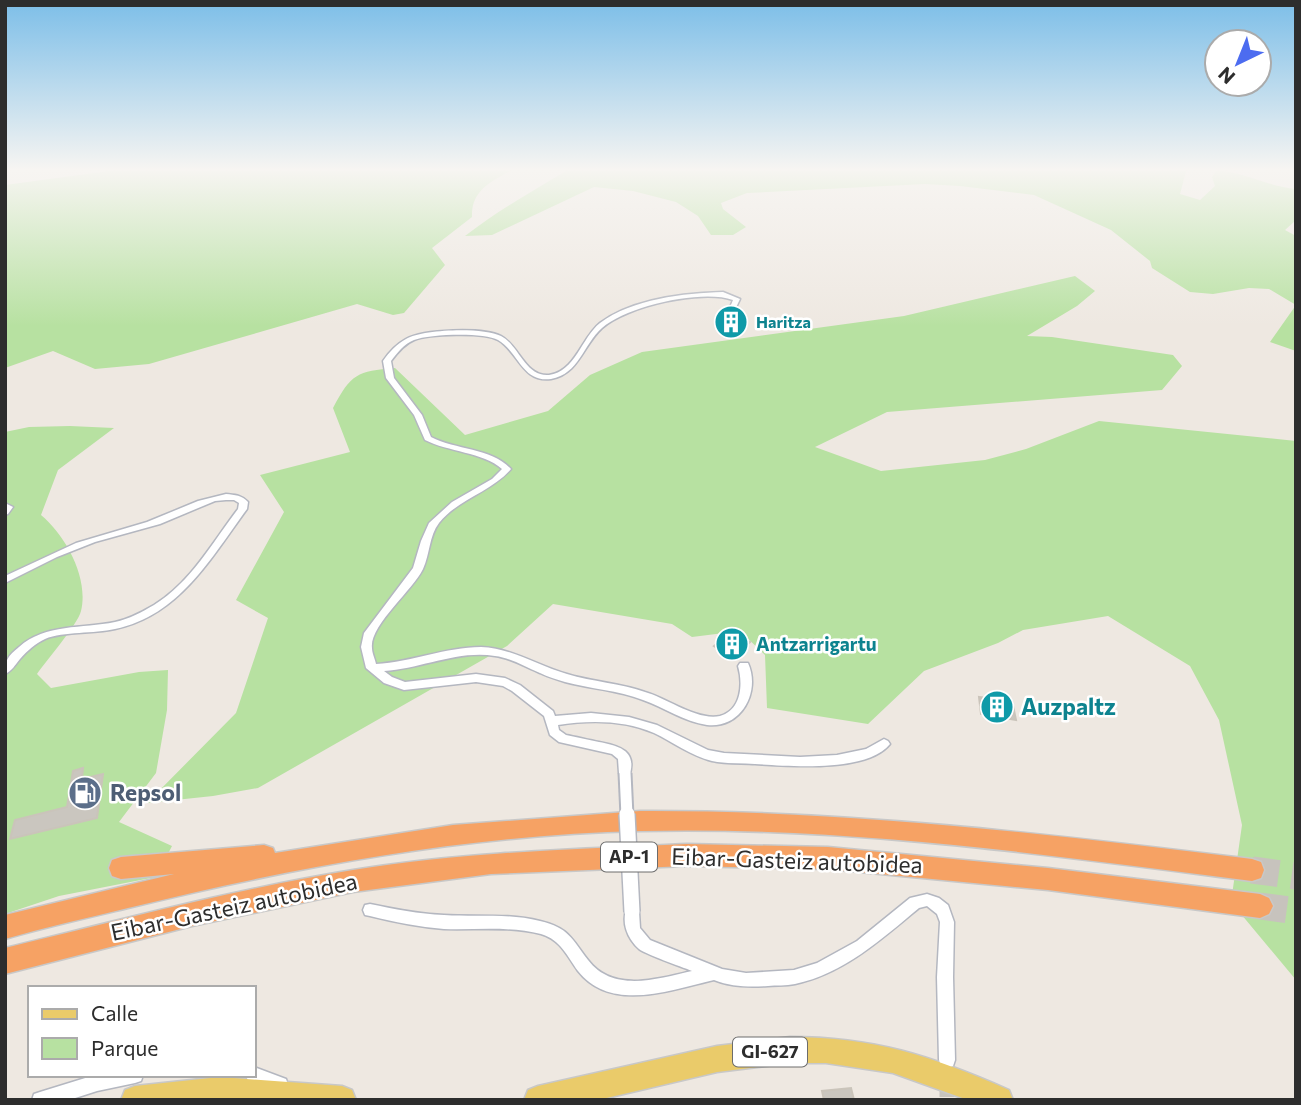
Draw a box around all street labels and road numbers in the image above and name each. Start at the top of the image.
road number: AP-1 [601,842,657,872]
street label: Eibar-Gasteiz autobidea [671,842,923,878]
street label: Eibar-Gasteiz autobidea [108,866,360,946]
road number: GI-627 [733,1037,807,1066]

